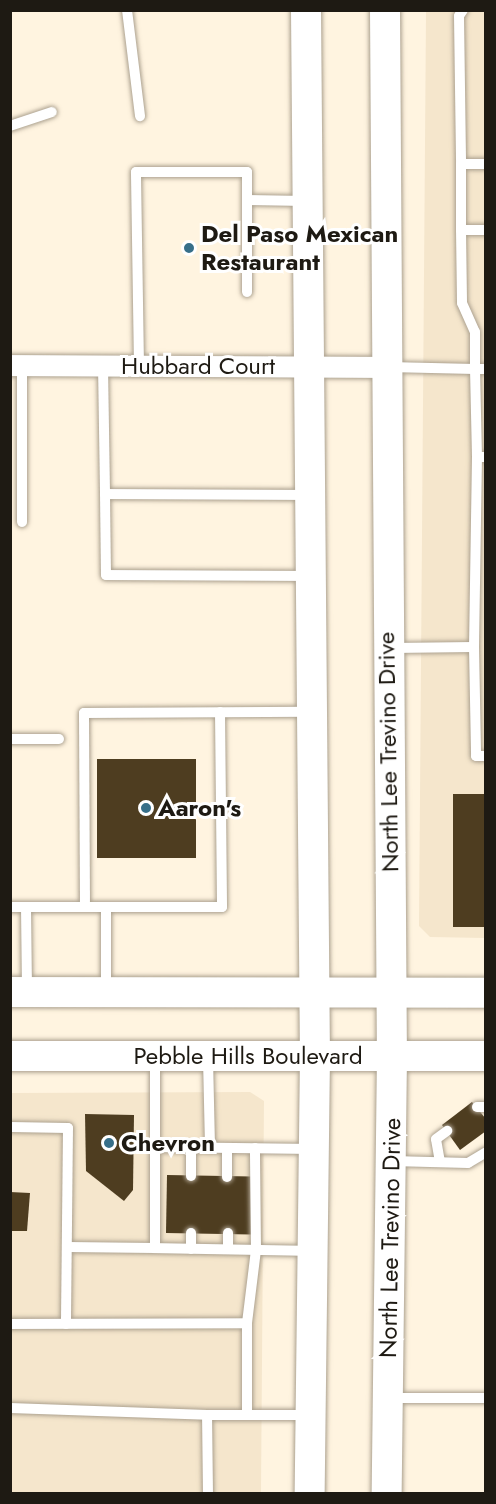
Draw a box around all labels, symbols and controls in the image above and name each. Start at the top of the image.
place label: Del Paso Mexican Restaurant [201,220,398,276]
marker: Del Paso Mexican Restaurant [182,241,196,255]
street label: Hubbard Court [121,352,275,380]
street label: North Lee Trevino Drive [372,632,404,872]
place label: Aaron's [158,794,241,822]
marker: Aaron's [139,801,153,815]
street label: Pebble Hills Boulevard [133,1042,363,1070]
street label: North Lee Trevino Drive [374,1118,406,1358]
place label: Chevron [121,1129,215,1157]
marker: Chevron [102,1136,116,1150]

